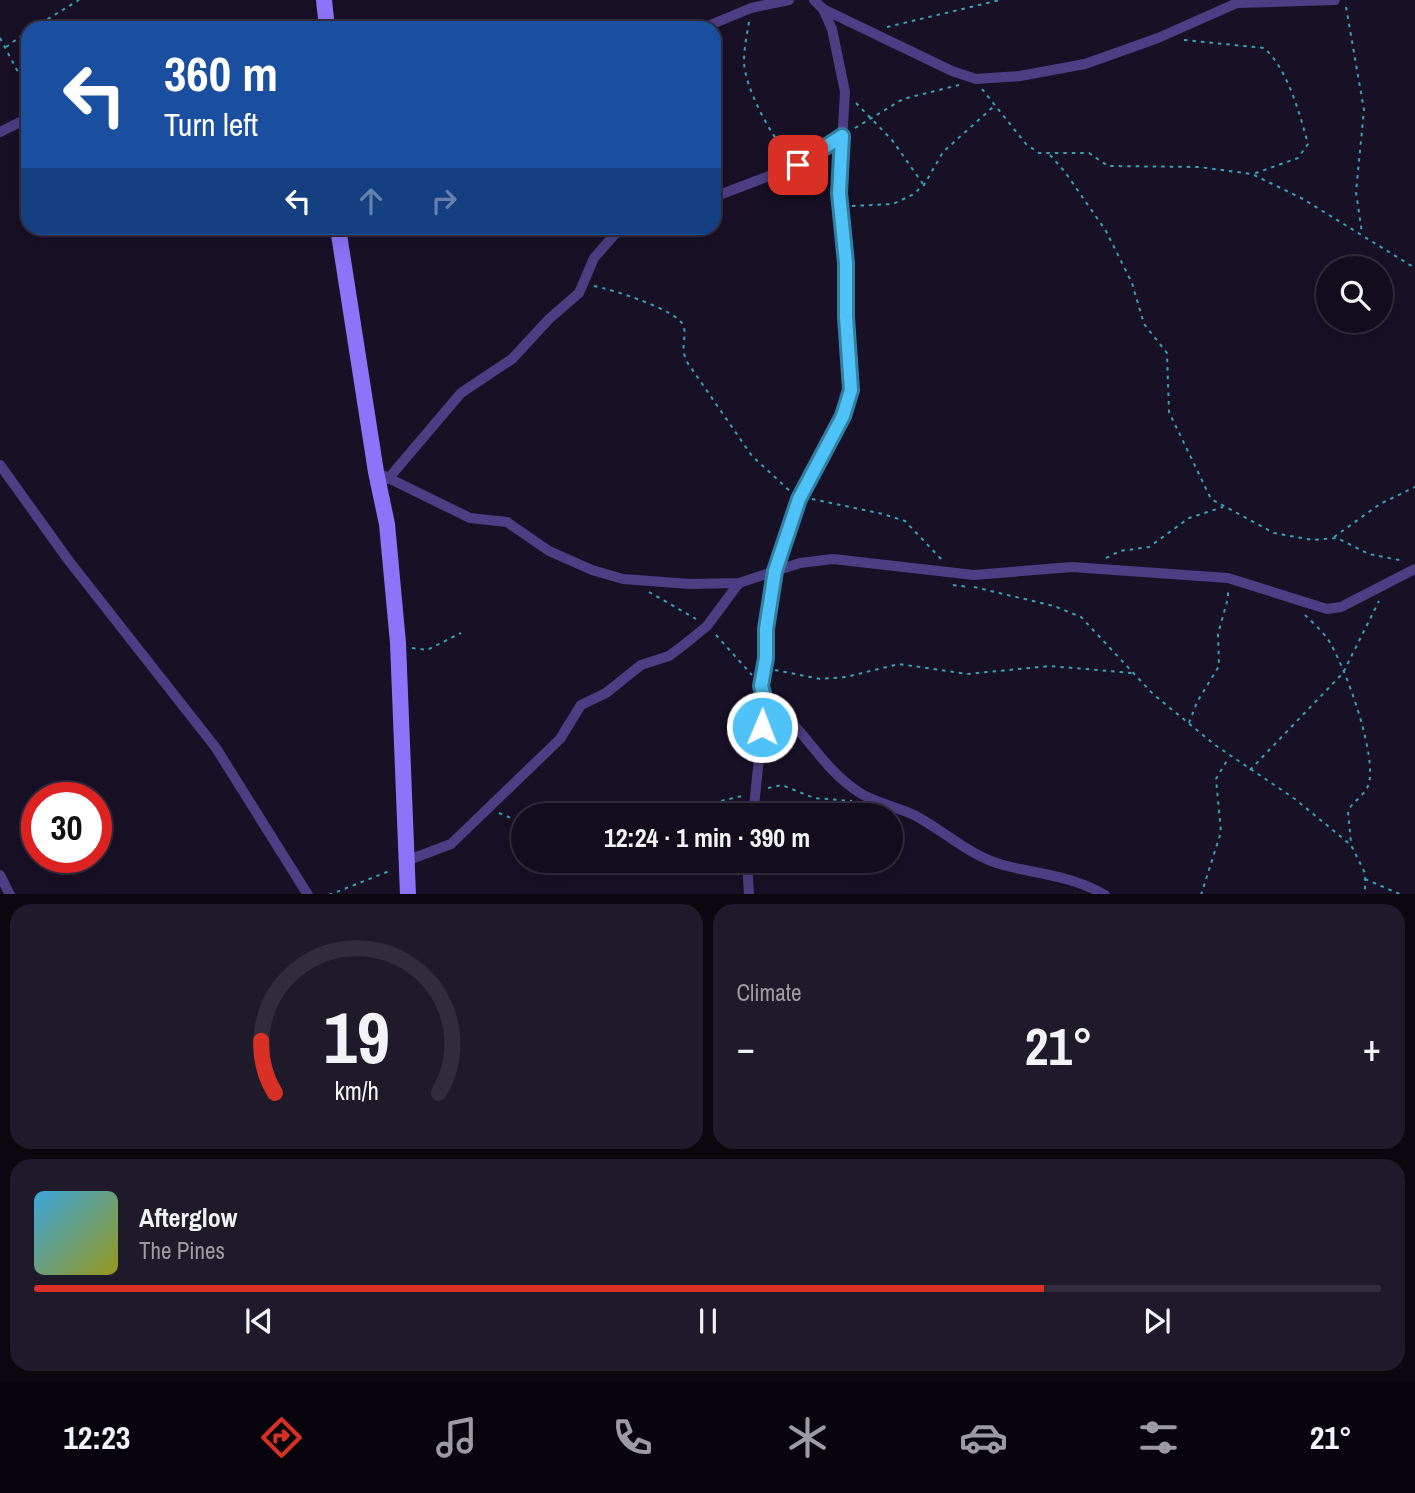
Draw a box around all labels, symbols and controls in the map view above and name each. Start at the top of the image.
text: 360 m [164,40,278,106]
icon: left [49,49,140,140]
text: Turn left [164,103,258,146]
pin [768,135,828,195]
icon: arrive [779,146,817,184]
icon: left [279,182,317,220]
icon: ahead [352,182,390,220]
icon: right [425,182,463,220]
map controls [1316,256,1393,333]
button: search [1316,256,1393,333]
position arrow [725,690,799,764]
speed limit sign: 30 [21,782,112,873]
text: 12:24 · 1 min · 390 m [604,820,810,855]
text: Climate [737,977,801,1008]
text: 19 [323,988,389,1086]
text: 21° [1025,1011,1093,1081]
text: − [737,1022,755,1073]
text: + [1363,1022,1381,1073]
text: km/h [334,1073,378,1107]
text: Afterglow [139,1200,237,1235]
text: The Pines [139,1235,225,1266]
icon: previous [240,1302,278,1340]
icon: pause [689,1302,727,1340]
icon: next [1138,1302,1176,1340]
icon: directions [257,1413,306,1462]
icon: music [432,1413,481,1462]
icon: phone [608,1413,657,1462]
icon: climate [783,1413,832,1462]
icon: car [959,1413,1008,1462]
icon: filters [1134,1413,1183,1462]
text: 12:23 [63,1416,130,1459]
text: 21° [1310,1416,1352,1459]

